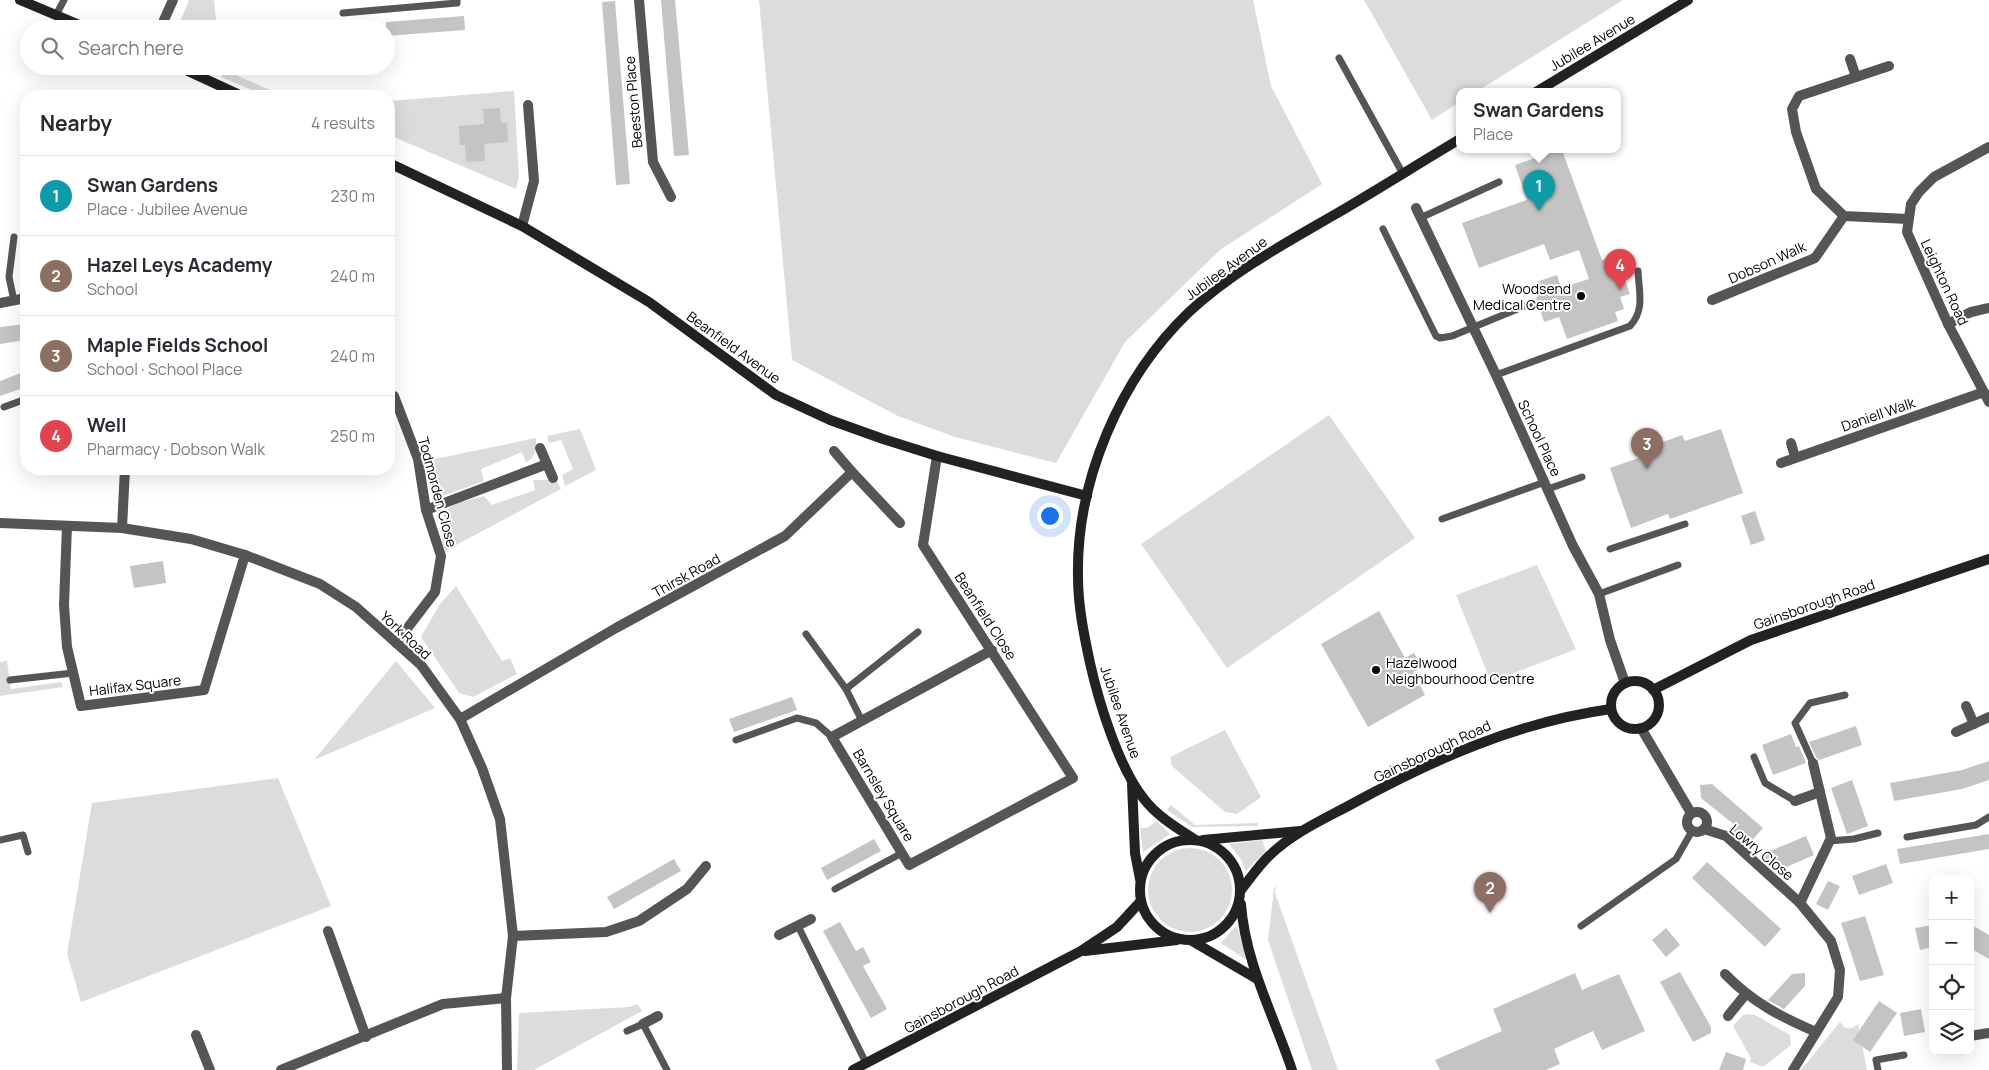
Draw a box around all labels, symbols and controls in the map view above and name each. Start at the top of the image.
street label: Jubilee Avenue [1546,9,1638,75]
search box [20,20,395,75]
icon: search [38,34,66,62]
text: Search here [78,35,184,61]
street label: Beeston Place [620,55,646,149]
popup [1456,88,1621,153]
text: Swan Gardens [1473,97,1604,123]
text: Nearby [40,109,112,137]
text: 4 results [311,112,375,134]
text: Place [1473,123,1513,145]
pin: 1 [1523,170,1555,211]
text: Swan Gardens [87,172,218,198]
text: 1 [52,185,60,207]
text: 230 m [331,185,375,207]
text: Place · Jubilee Avenue [87,198,248,220]
street label: Jubilee Avenue [1181,232,1271,304]
street label: Dobson Walk [1725,236,1810,288]
street label: Leighton Road [1917,236,1973,328]
pin: 4 [1604,249,1636,290]
text: Hazel Leys Academy [87,252,272,278]
text: 2 [51,265,61,287]
text: 240 m [330,265,375,287]
text: School [87,278,138,300]
place label: Woodsend Medical Centre [1473,279,1571,314]
marker: Woodsend Medical Centre [1575,290,1587,302]
street label: Beanfield Avenue [683,307,785,387]
text: Maple Fields School [87,332,268,358]
text: 3 [51,345,61,367]
text: 240 m [330,345,375,367]
text: School · School Place [87,358,242,380]
street label: Daniell Walk [1839,392,1918,435]
street label: School Place [1514,397,1566,479]
text: Well [87,412,127,438]
text: 4 [51,425,61,447]
text: 250 m [330,425,375,447]
pin: 3 [1631,428,1663,469]
street label: Todmorden Close [414,435,462,549]
text: Pharmacy · Dobson Walk [87,438,265,460]
your location [1037,503,1063,529]
street label: Thirsk Road [649,549,723,601]
street label: Beanfield Close [951,569,1021,663]
street label: Gainsborough Road [1751,574,1877,634]
street label: York Road [377,607,435,663]
place label: Hazelwood Neighbourhood Centre [1386,653,1535,688]
street label: Jubilee Avenue [1096,663,1146,761]
marker: Hazelwood Neighbourhood Centre [1370,664,1382,676]
street label: Halifax Square [88,670,182,700]
street label: Gainsborough Road [1370,716,1494,786]
street label: Barnsley Square [849,745,919,845]
street label: Lowry Close [1726,820,1798,884]
pin: 2 [1474,872,1506,913]
map controls [1929,875,1974,1055]
button: + [1929,875,1974,920]
button: − [1929,920,1974,965]
street label: Gainsborough Road [900,961,1022,1037]
button: locate [1929,965,1974,1010]
button: layers [1929,1010,1974,1055]

